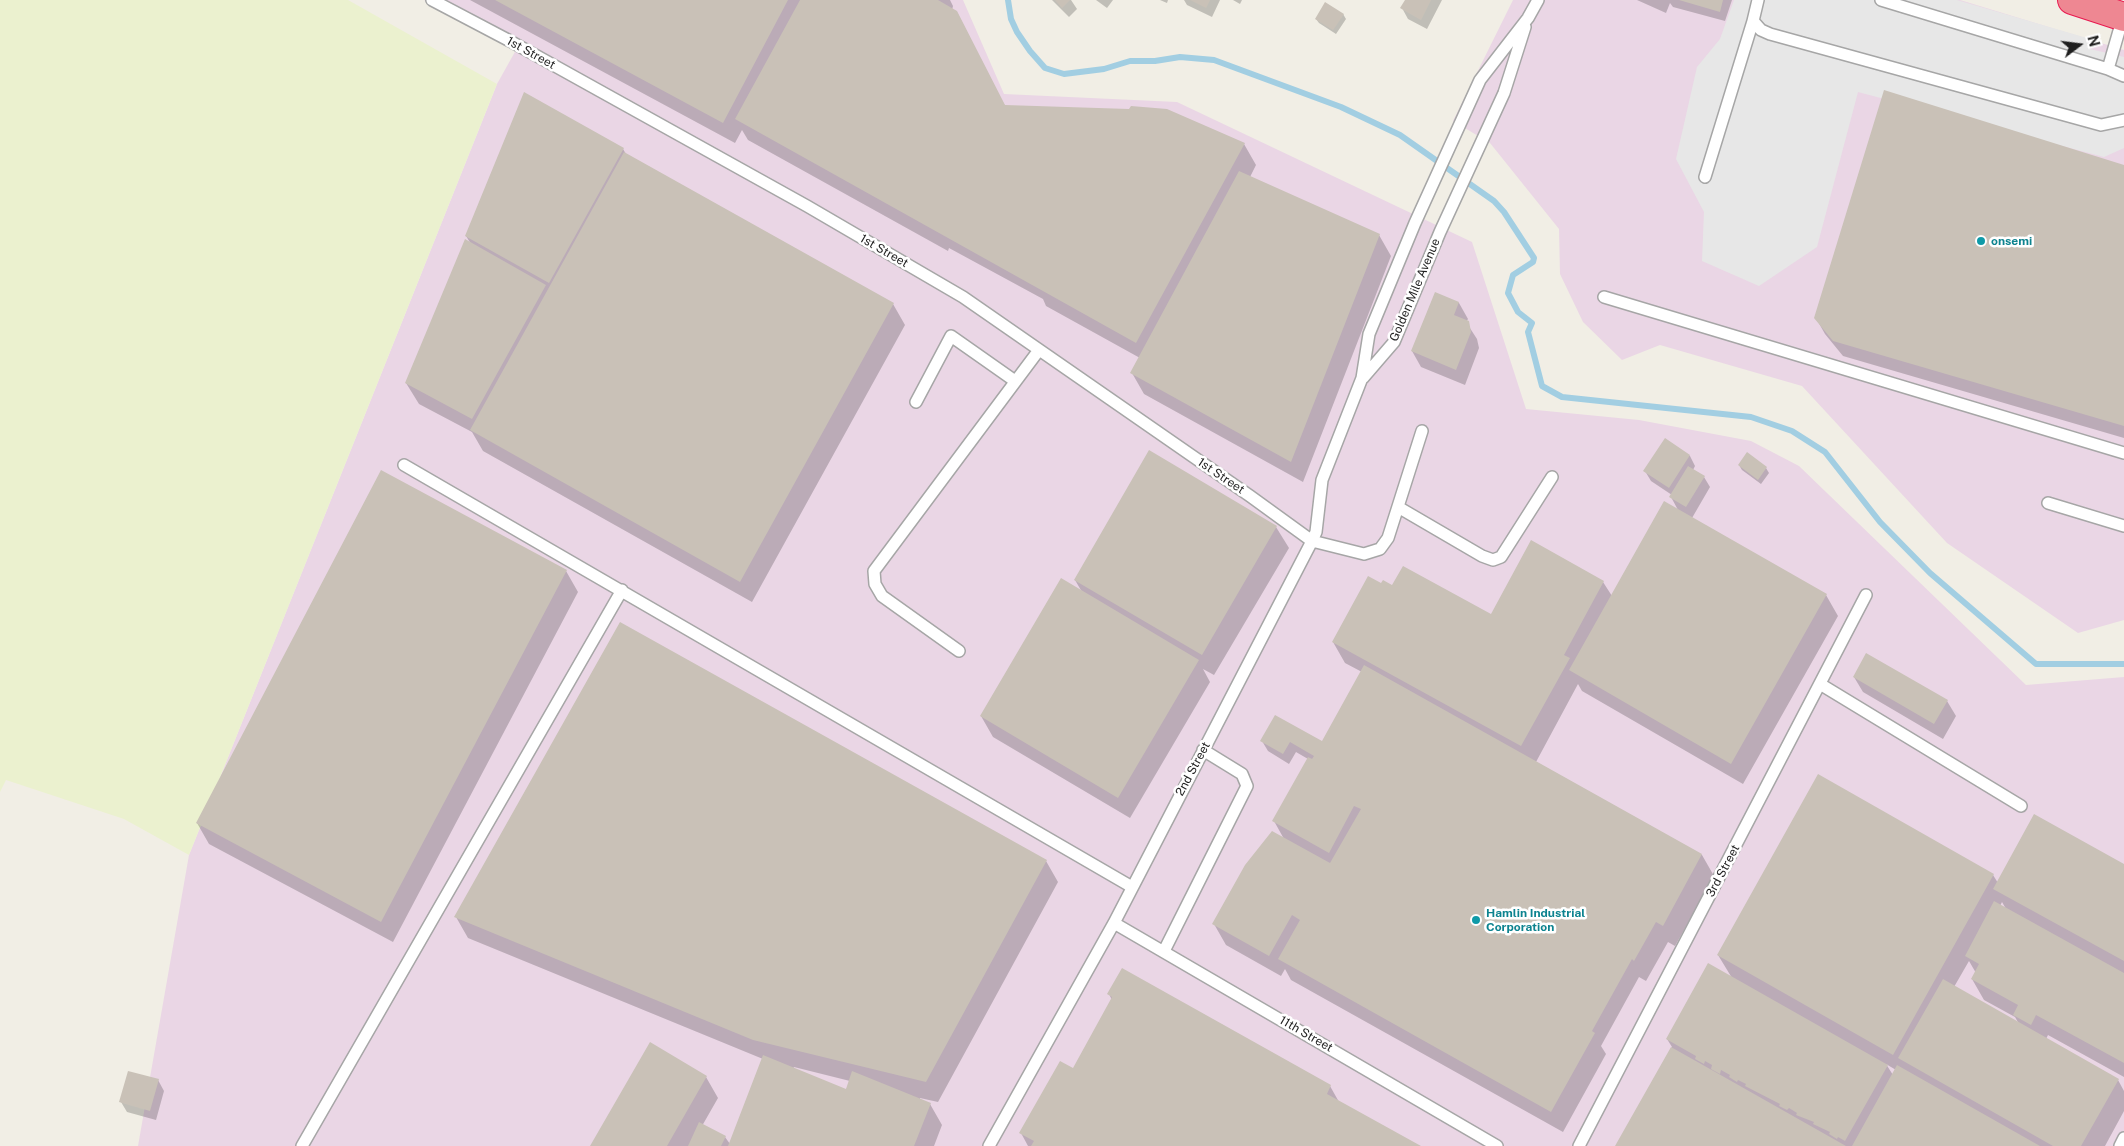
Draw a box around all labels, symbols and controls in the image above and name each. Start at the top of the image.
north arrow [2054,20,2104,70]
street label: 1st Street [504,34,558,72]
text: N [2084,34,2103,48]
street label: 1st Street [857,231,911,271]
place label: onsemi [1991,234,2032,248]
marker: onsemi [1975,235,1987,247]
street label: Golden Mile Avenue [1387,236,1443,344]
street label: 1st Street [1195,455,1247,497]
street label: 2nd Street [1173,739,1213,799]
street label: 3rd Street [1703,842,1743,900]
place label: Hamlin Industrial Corporation [1486,906,1585,934]
marker: Hamlin Industrial Corporation [1470,914,1482,926]
street label: 11th Street [1277,1013,1335,1055]

